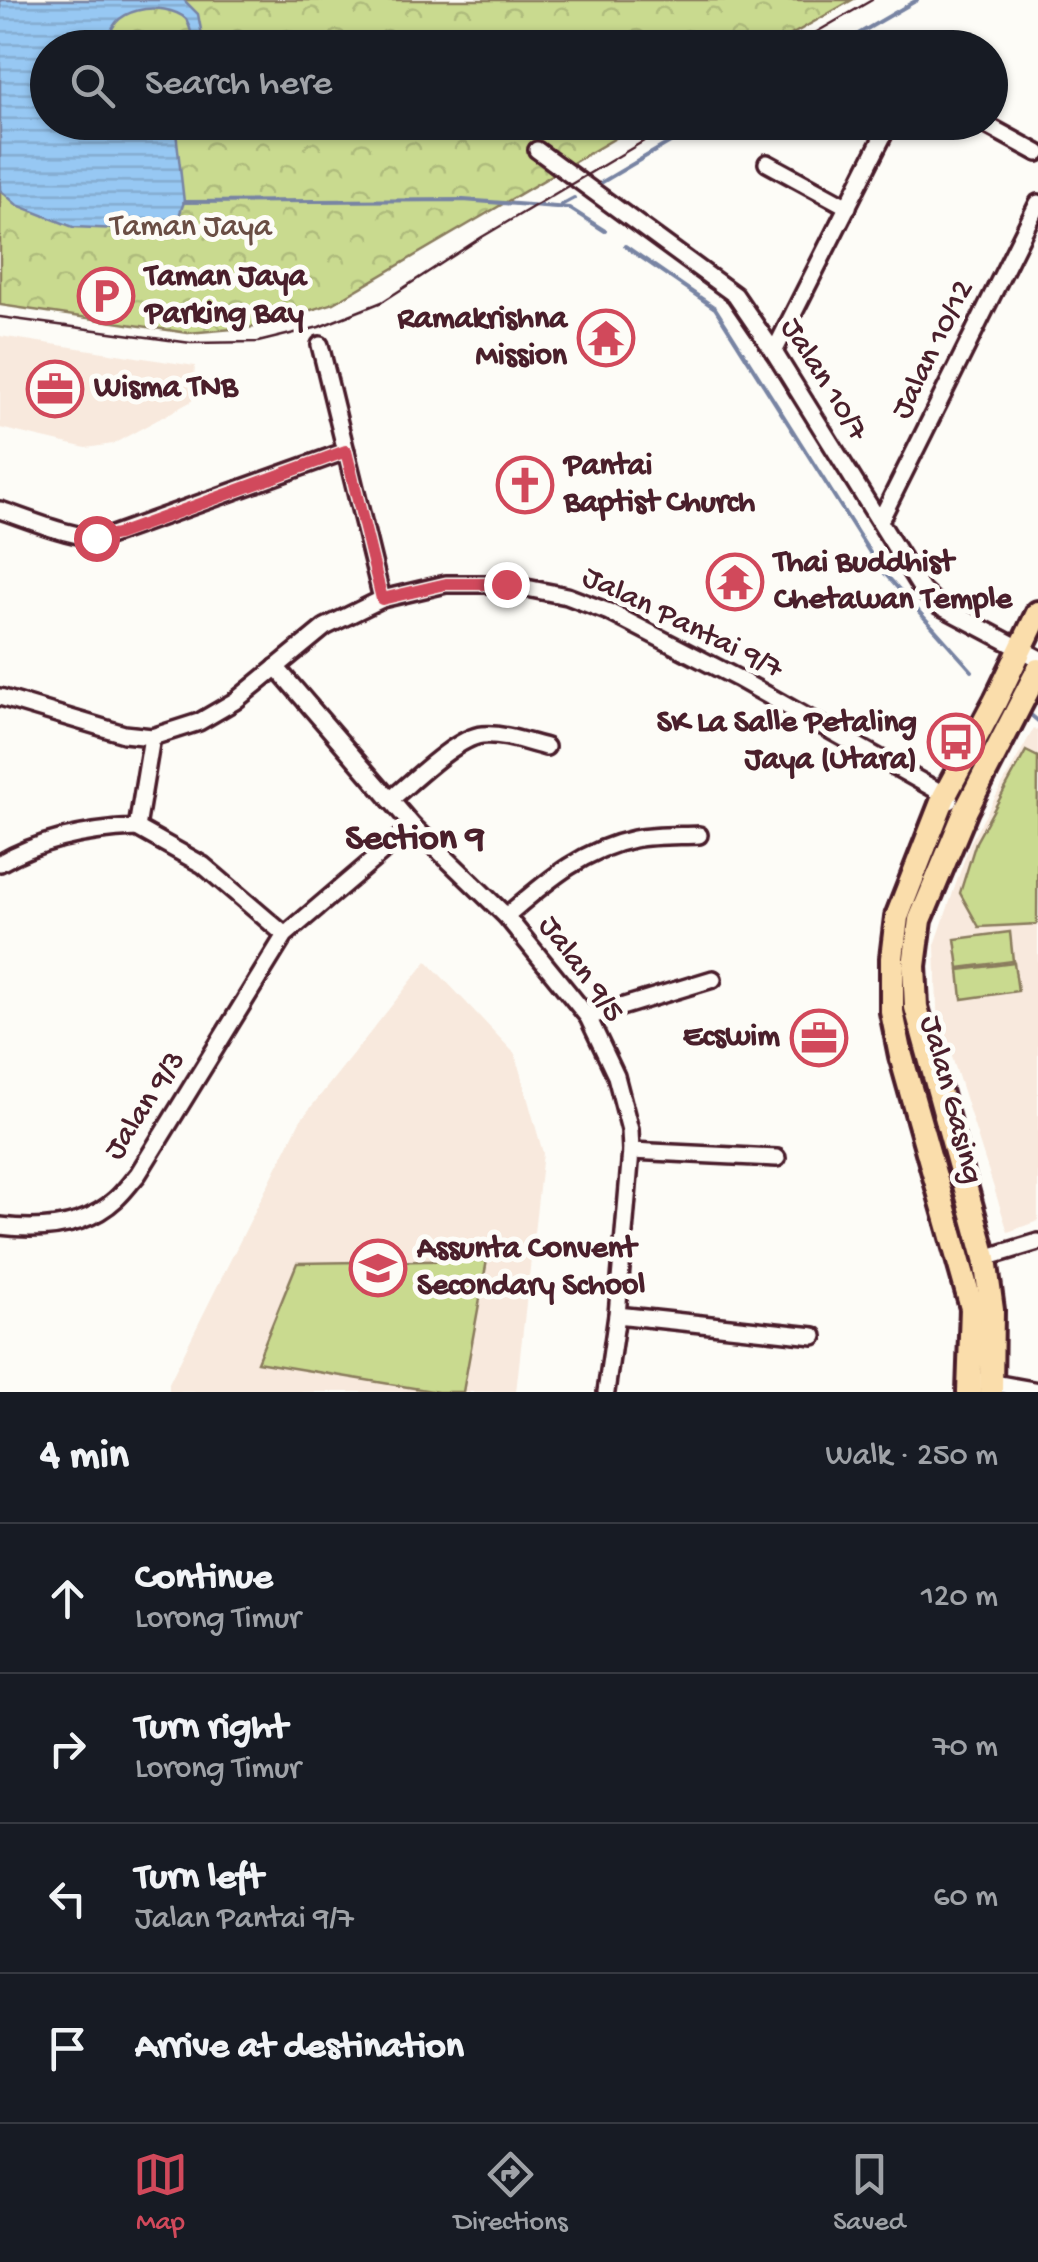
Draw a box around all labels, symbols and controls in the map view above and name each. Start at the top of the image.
search box [30,30,1008,140]
icon: search [65,58,120,113]
text: Search here [145,63,332,107]
park label: Taman Jaya [108,209,273,247]
place label: Taman Jaya Parking Bay [142,259,309,334]
parking icon: Taman Jaya Parking Bay [76,266,136,326]
street label: Jalan 10/12 [884,274,984,426]
place label: Ramakrishna Mission [397,301,569,376]
temple icon: Ramakrishna Mission [576,308,636,368]
street label: Jalan 10/7 [770,312,876,450]
office icon: Wisma TNB [25,359,85,419]
place label: Wisma TNB [93,370,239,408]
place label: Pantai Baptist Church [562,448,755,523]
church icon: Pantai Baptist Church [495,455,555,515]
route start [74,516,120,562]
place label: Thai Buddhist Chetawan Temple [771,545,1014,620]
temple icon: Thai Buddhist Chetawan Temple [705,552,765,612]
street label: Jalan Pantai 9/7 [575,559,790,690]
route end [484,562,530,608]
place label: SK La Salle Petaling Jaya (Utara) [657,705,917,780]
bus stop icon: SK La Salle Petaling Jaya (Utara) [926,712,986,772]
district label: Section 9 [345,818,485,862]
street label: Jalan 9/5 [529,909,631,1031]
office icon: Ecswim [789,1008,849,1068]
street label: Jalan Gasing [909,1012,991,1188]
place label: Ecswim [683,1019,780,1057]
street label: Jalan 9/3 [97,1044,195,1168]
place label: Assunta Convent Secondary School [416,1231,645,1306]
school or university icon: Assunta Convent Secondary School [348,1238,408,1298]
text: 4 min [40,1433,129,1482]
text: Walk · 250 m [826,1438,998,1476]
text: Continue [135,1557,273,1601]
icon: ahead [40,1571,95,1626]
text: 120 m [921,1579,998,1617]
text: Lorong Timur [135,1601,301,1639]
text: Turn right [135,1707,287,1751]
icon: right [40,1721,95,1776]
text: 70 m [933,1729,998,1767]
text: Lorong Timur [135,1751,301,1789]
text: Turn left [135,1857,263,1901]
icon: left [40,1871,95,1926]
text: 60 m [933,1879,998,1917]
text: Jalan Pantai 9/7 [135,1901,354,1939]
icon: arrive [40,2021,95,2076]
text: Arrive at destination [135,2026,464,2070]
tab: Map [133,2147,188,2240]
tab: Directions [454,2147,568,2240]
tab: Saved [833,2147,905,2240]

